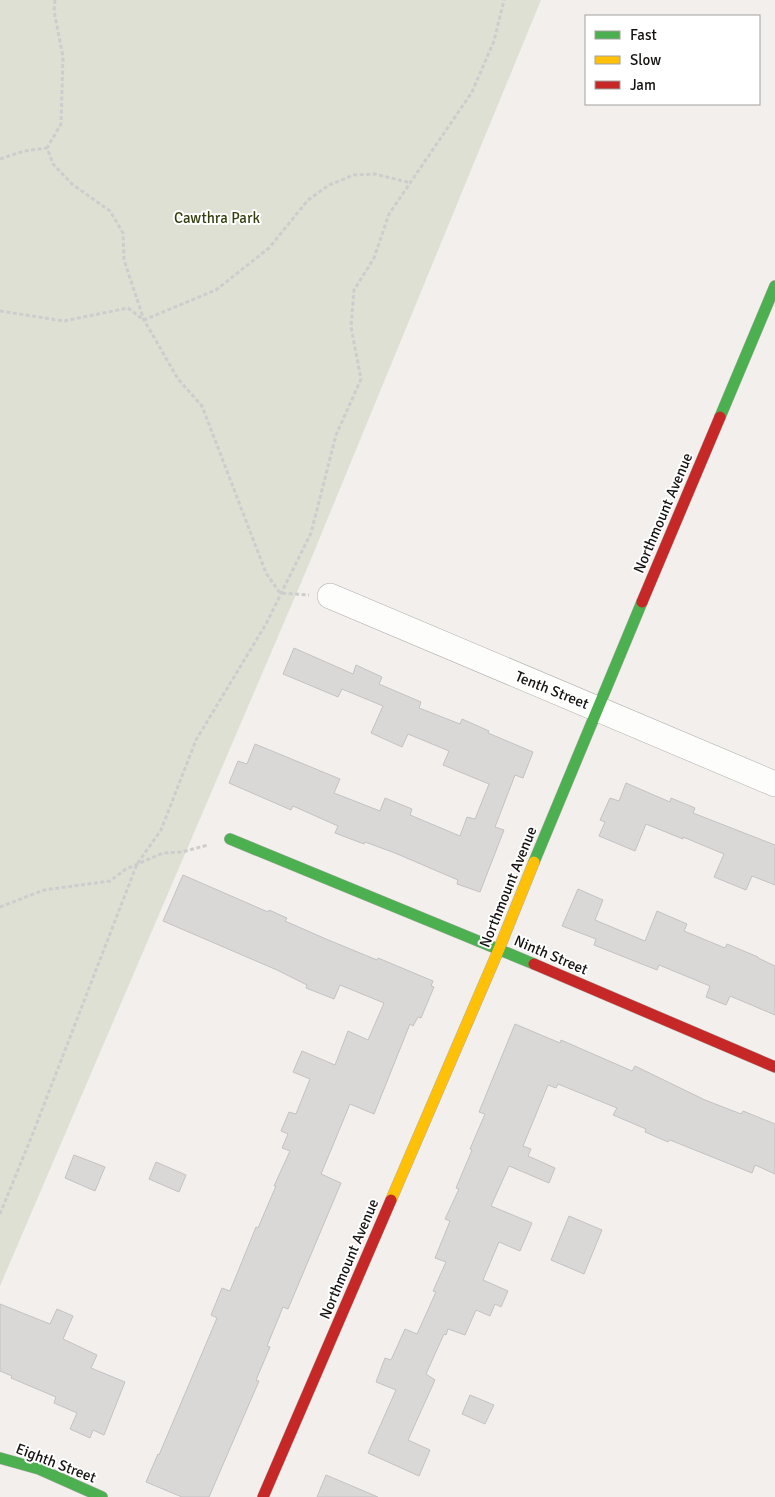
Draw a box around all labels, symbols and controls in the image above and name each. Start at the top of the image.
legend [585,15,760,105]
text: Fast [630,26,657,44]
text: Slow [630,51,661,69]
text: Jam [630,76,656,94]
park label: Cawthra Park [174,209,260,227]
street label: Northmount Avenue [630,450,696,576]
street label: Tenth Street [513,667,591,713]
street label: Northmount Avenue [476,824,540,950]
street label: Ninth Street [511,931,591,979]
street label: Northmount Avenue [316,1196,382,1322]
street label: Eighth Street [13,1439,99,1487]

